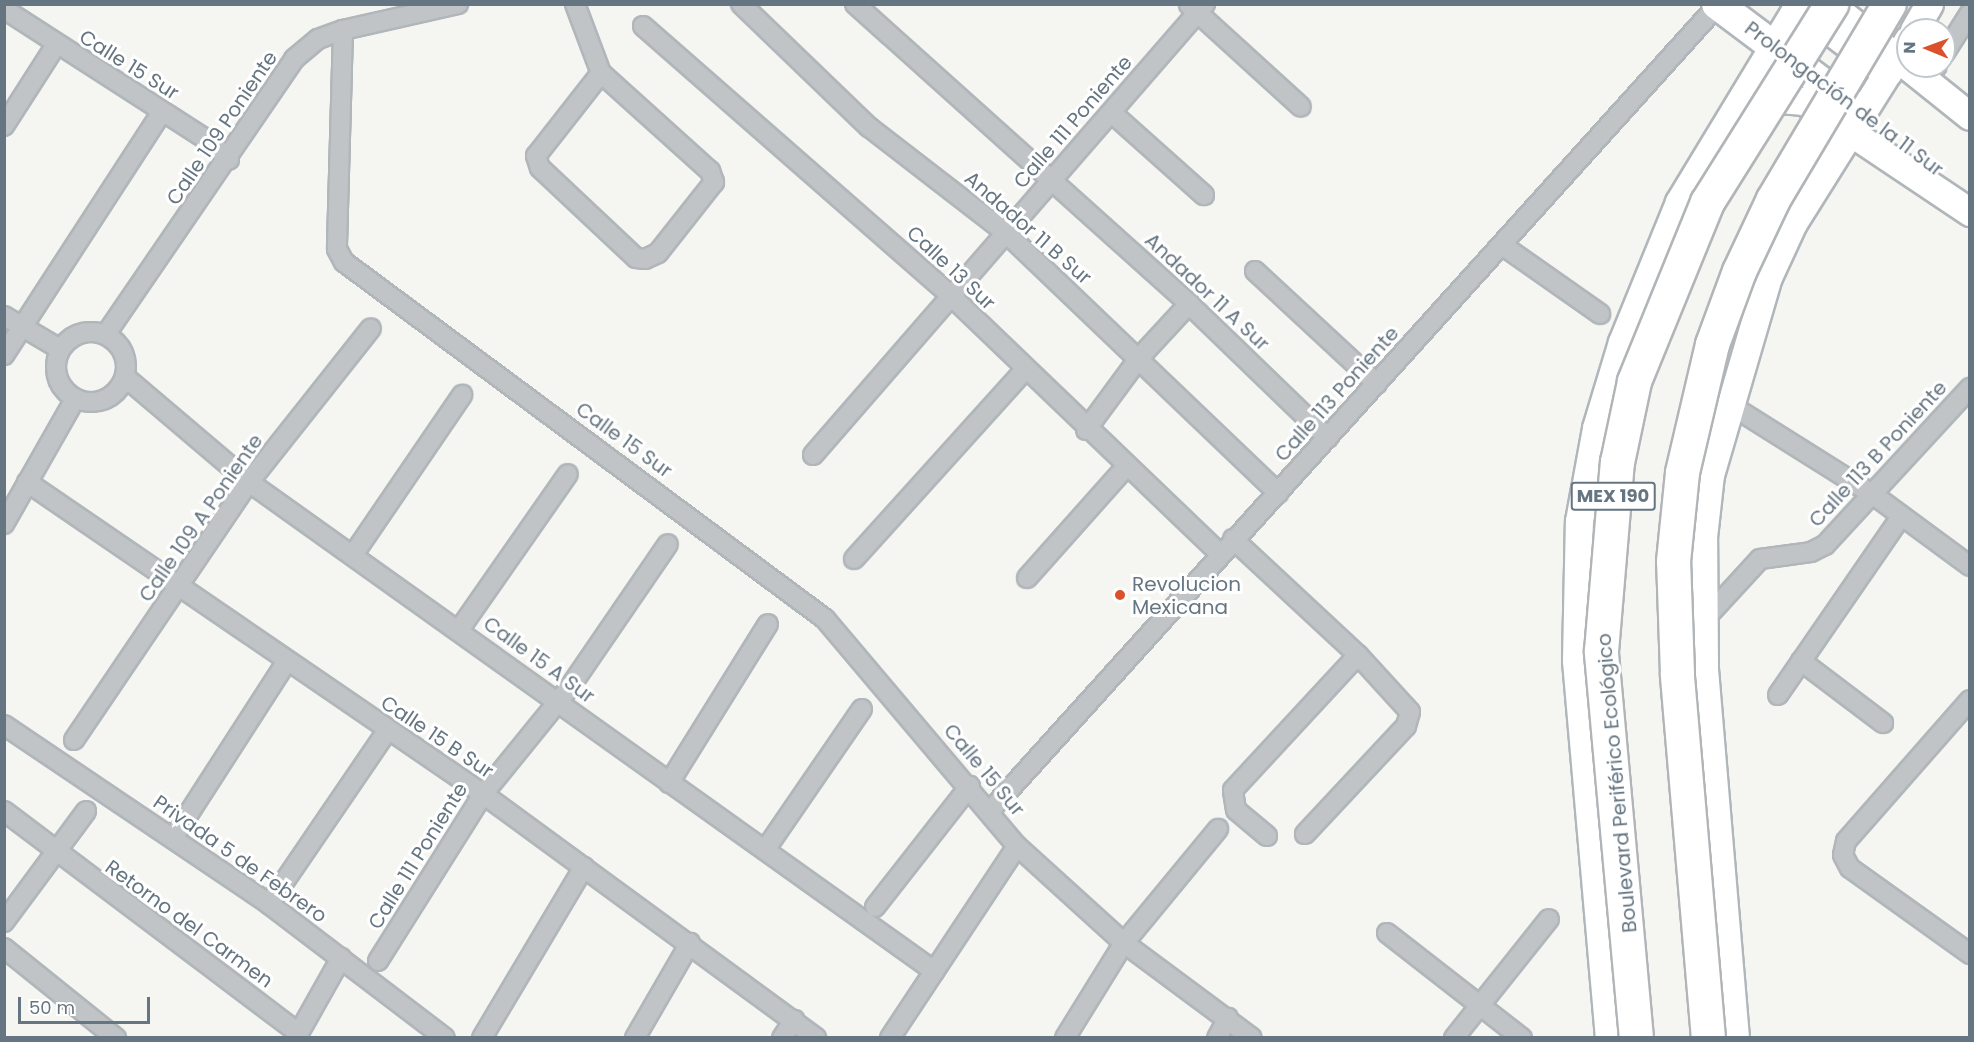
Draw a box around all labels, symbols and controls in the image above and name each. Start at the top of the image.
street label: Prolongación de la 11 Sur [1740,16,1948,182]
north arrow [1896,18,1956,78]
street label: Calle 15 Sur [75,25,183,105]
text: N [1898,41,1921,54]
street label: Calle 109 Poniente [162,47,282,209]
street label: Calle 111 Poniente [1009,51,1137,193]
street label: Andador 11 B Sur [960,166,1096,290]
street label: Calle 13 Sur [902,221,1000,315]
street label: Andador 11 A Sur [1140,228,1274,356]
street label: Calle 113 Poniente [1270,322,1404,466]
street label: Calle 113 B Poniente [1804,376,1952,532]
street label: Calle 15 Sur [571,397,677,483]
street label: Calle 109 A Poniente [134,430,268,606]
road number: MEX 190 [1570,481,1656,511]
place label: Revolucion Mexicana [1132,572,1241,619]
marker: Revolucion Mexicana [1113,588,1127,602]
street label: Calle 15 A Sur [479,612,599,708]
street label: Boulevard Periférico Ecológico [1592,632,1642,934]
street label: Calle 15 B Sur [376,691,498,783]
street label: Calle 15 Sur [939,719,1029,821]
street label: Calle 111 Poniente [363,778,473,934]
street label: Privada 5 de Febrero [149,790,331,928]
street label: Retorno del Carmen [100,855,278,993]
scale bar [21,985,153,1023]
text: 50 m [29,995,75,1020]

